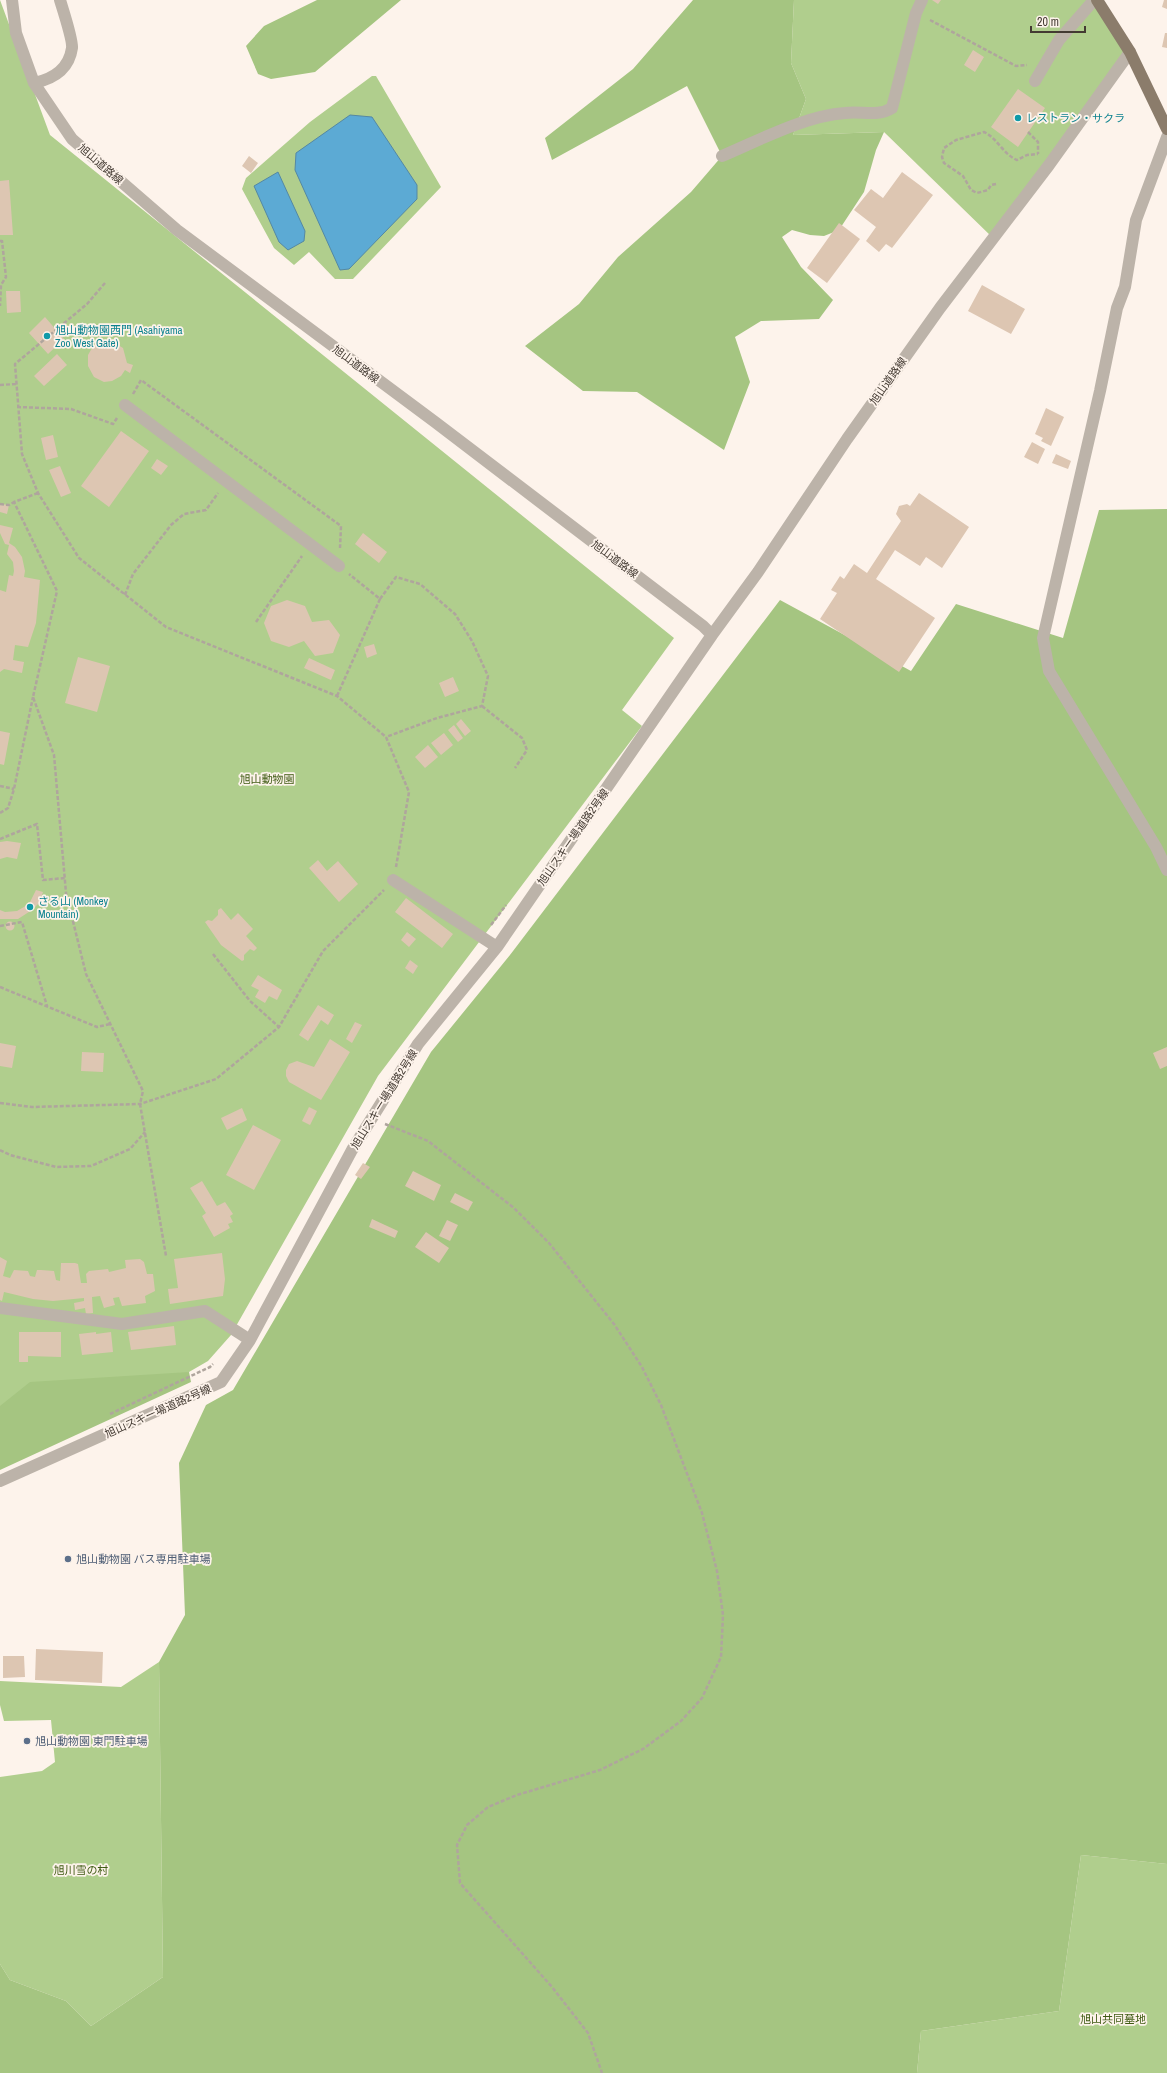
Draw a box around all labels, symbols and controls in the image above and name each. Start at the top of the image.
scale bar [1031,8,1085,34]
text: 20 m [1037,14,1059,30]
place label: レストラン・サクラ [1026,111,1125,125]
marker: レストラン・サクラ [1013,113,1023,123]
street label: 旭山道路線 [76,141,126,187]
place label: 旭山動物園西門 (Asahiyama Zoo West Gate) [55,323,183,350]
marker: 旭山動物園西門 (Asahiyama Zoo West Gate) [42,331,52,341]
street label: 旭山道路線 [330,342,382,386]
street label: 旭山道路線 [866,354,910,408]
street label: 旭山道路線 [589,537,641,581]
park label: 旭山動物園 [240,772,295,786]
street label: 旭山スキー場道路2号線 [534,786,612,888]
place label: さる山 (Monkey Mountain) [38,894,109,921]
marker: さる山 (Monkey Mountain) [25,902,35,912]
street label: 旭山スキー場道路2号線 [348,1047,420,1151]
street label: 旭山スキー場道路2号線 [103,1381,213,1441]
place label: 旭山動物園 バス専用駐車場 [76,1552,211,1566]
marker: 旭山動物園 バス専用駐車場 [63,1554,73,1564]
place label: 旭山動物園 東門駐車場 [35,1734,148,1748]
marker: 旭山動物園 東門駐車場 [22,1736,32,1746]
park label: 旭川雪の村 [54,1863,109,1877]
park label: 旭山共同墓地 [1080,2012,1146,2026]

